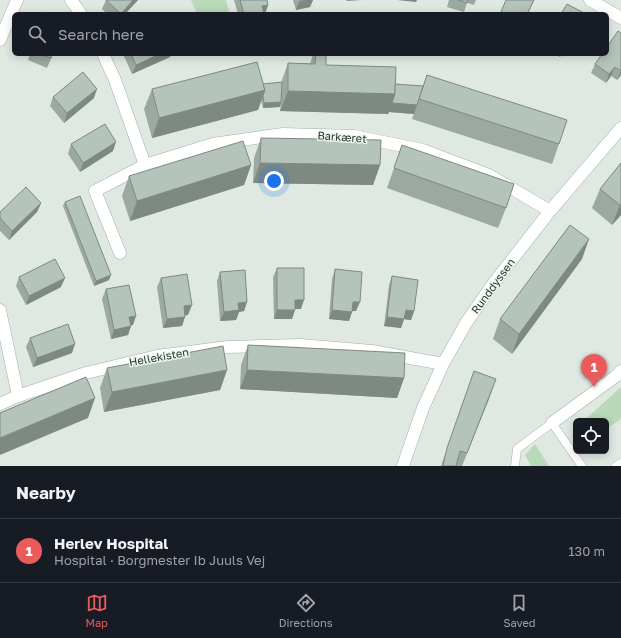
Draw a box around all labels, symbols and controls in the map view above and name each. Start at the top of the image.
search box [12,12,609,56]
icon: search [26,23,48,45]
text: Search here [58,25,144,43]
street label: Barkæret [317,128,367,145]
your location [264,171,284,191]
street label: Runddyssen [468,256,517,316]
street label: Hellekisten [128,345,190,368]
pin: 1 [581,354,607,387]
map controls [573,418,609,454]
button: locate [573,418,609,454]
text: Nearby [16,482,76,503]
text: Herlev Hospital [54,534,168,552]
text: 1 [26,543,32,559]
text: 130 m [568,543,605,559]
text: Hospital · Borgmester Ib Juuls Vej [54,552,265,568]
tab: Map [85,592,108,629]
tab: Directions [279,592,333,629]
tab: Saved [503,592,536,629]

